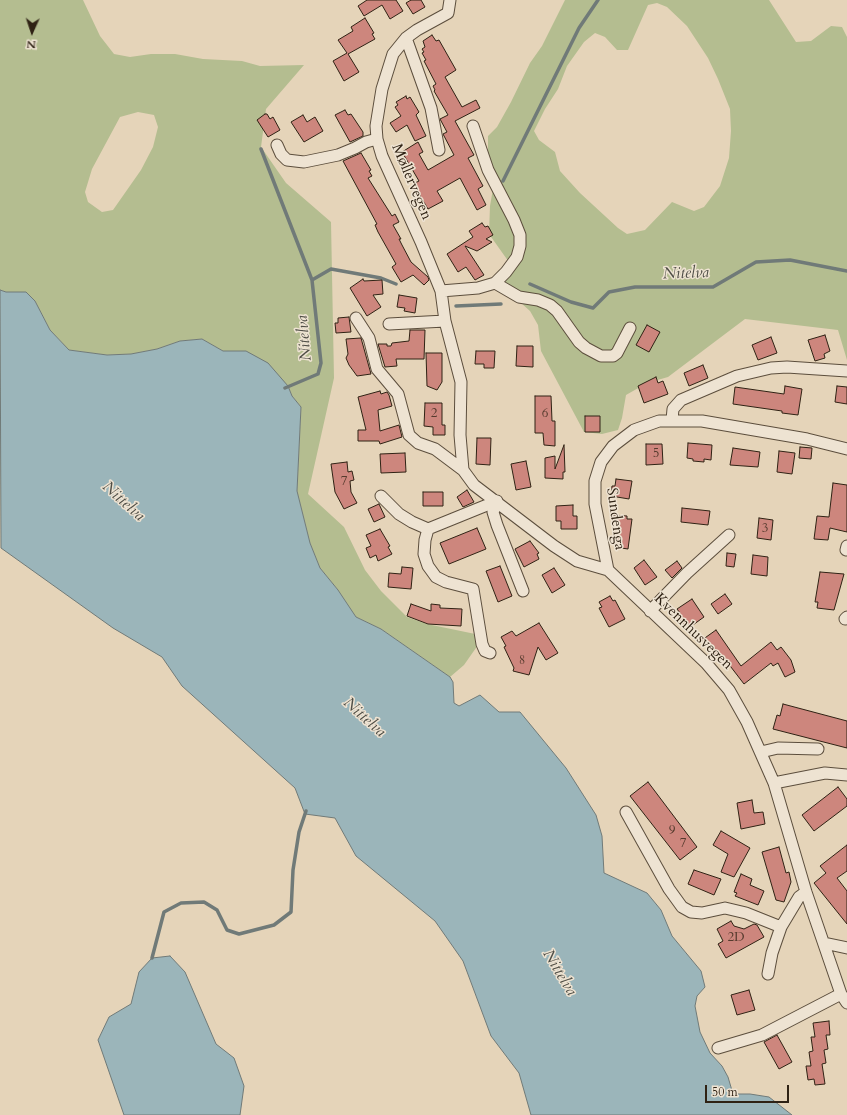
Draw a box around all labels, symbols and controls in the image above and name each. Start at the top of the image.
north arrow [12,12,52,52]
text: N [26,37,37,52]
street label: Møllervegen [387,141,435,223]
water label: Nitelva [663,264,709,284]
water label: Nitelva [293,314,317,362]
house number: 2 [431,406,437,422]
house number: 6 [542,406,548,422]
house number: 5 [653,446,659,462]
house number: 7 [341,474,347,490]
water label: Nittelva [98,478,148,526]
street label: Sundenga [602,487,628,551]
house number: 3 [762,521,768,537]
street label: Kvennhusvegen [650,590,736,674]
house number: 8 [519,653,525,669]
water label: Nittelva [339,694,389,742]
house number: 9 [669,823,675,839]
house number: 7 [680,836,686,852]
house number: 2D [727,930,745,946]
water label: Nittelva [538,946,580,1000]
scale bar [707,1077,791,1103]
text: 50 m [712,1084,738,1100]

